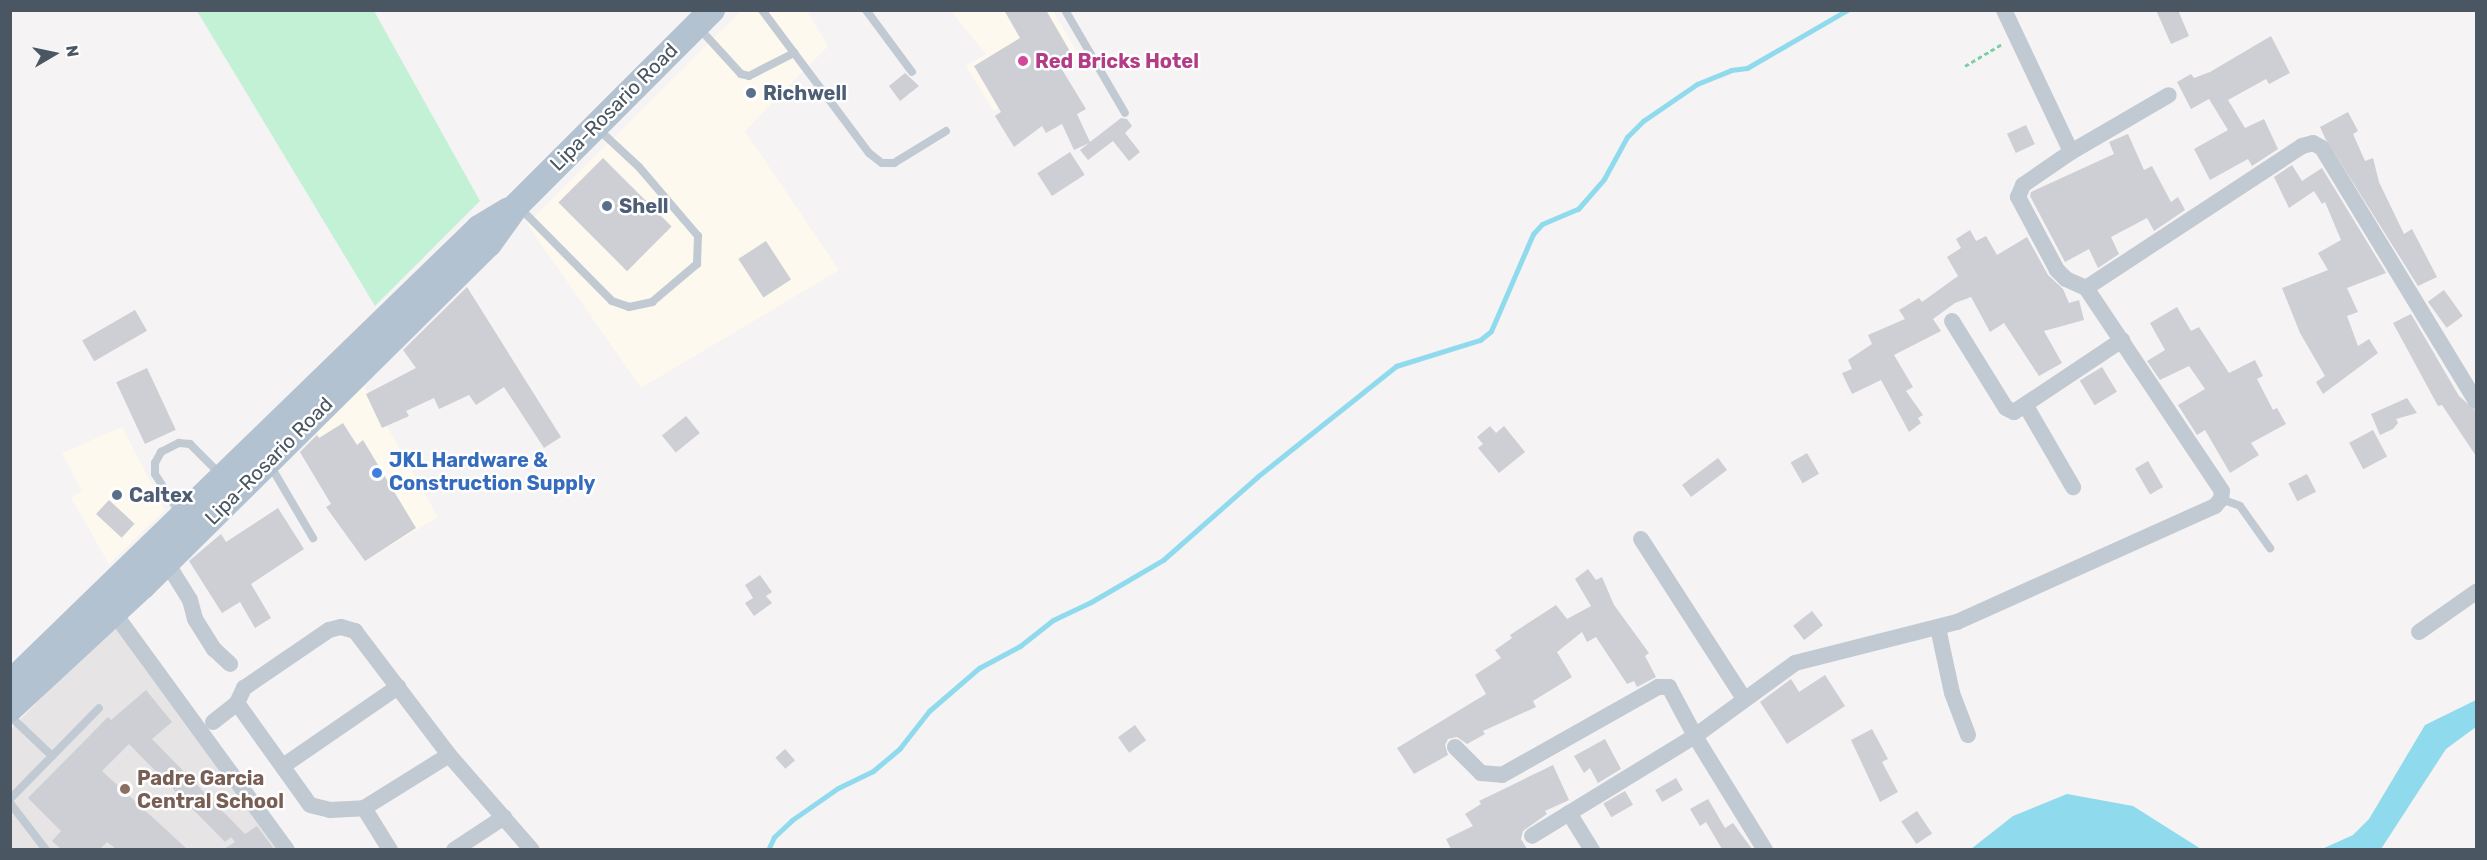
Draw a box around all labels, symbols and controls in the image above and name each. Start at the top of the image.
north arrow [24,24,84,84]
street label: Lipa-Rosario Road [545,38,683,176]
text: N [62,44,83,58]
place label: Red Bricks Hotel [1035,49,1199,73]
marker: Red Bricks Hotel [1016,54,1030,68]
place label: Richwell [763,81,847,105]
marker: Richwell [744,86,758,100]
place label: Shell [619,194,669,218]
marker: Shell [600,199,614,213]
street label: Lipa-Rosario Road [200,392,338,530]
place label: JKL Hardware & Construction Supply [389,449,596,496]
marker: JKL Hardware & Construction Supply [370,466,384,480]
place label: Caltex [129,483,193,507]
marker: Caltex [110,488,124,502]
place label: Padre Garcia Central School [137,766,284,813]
marker: Padre Garcia Central School [118,782,132,796]

